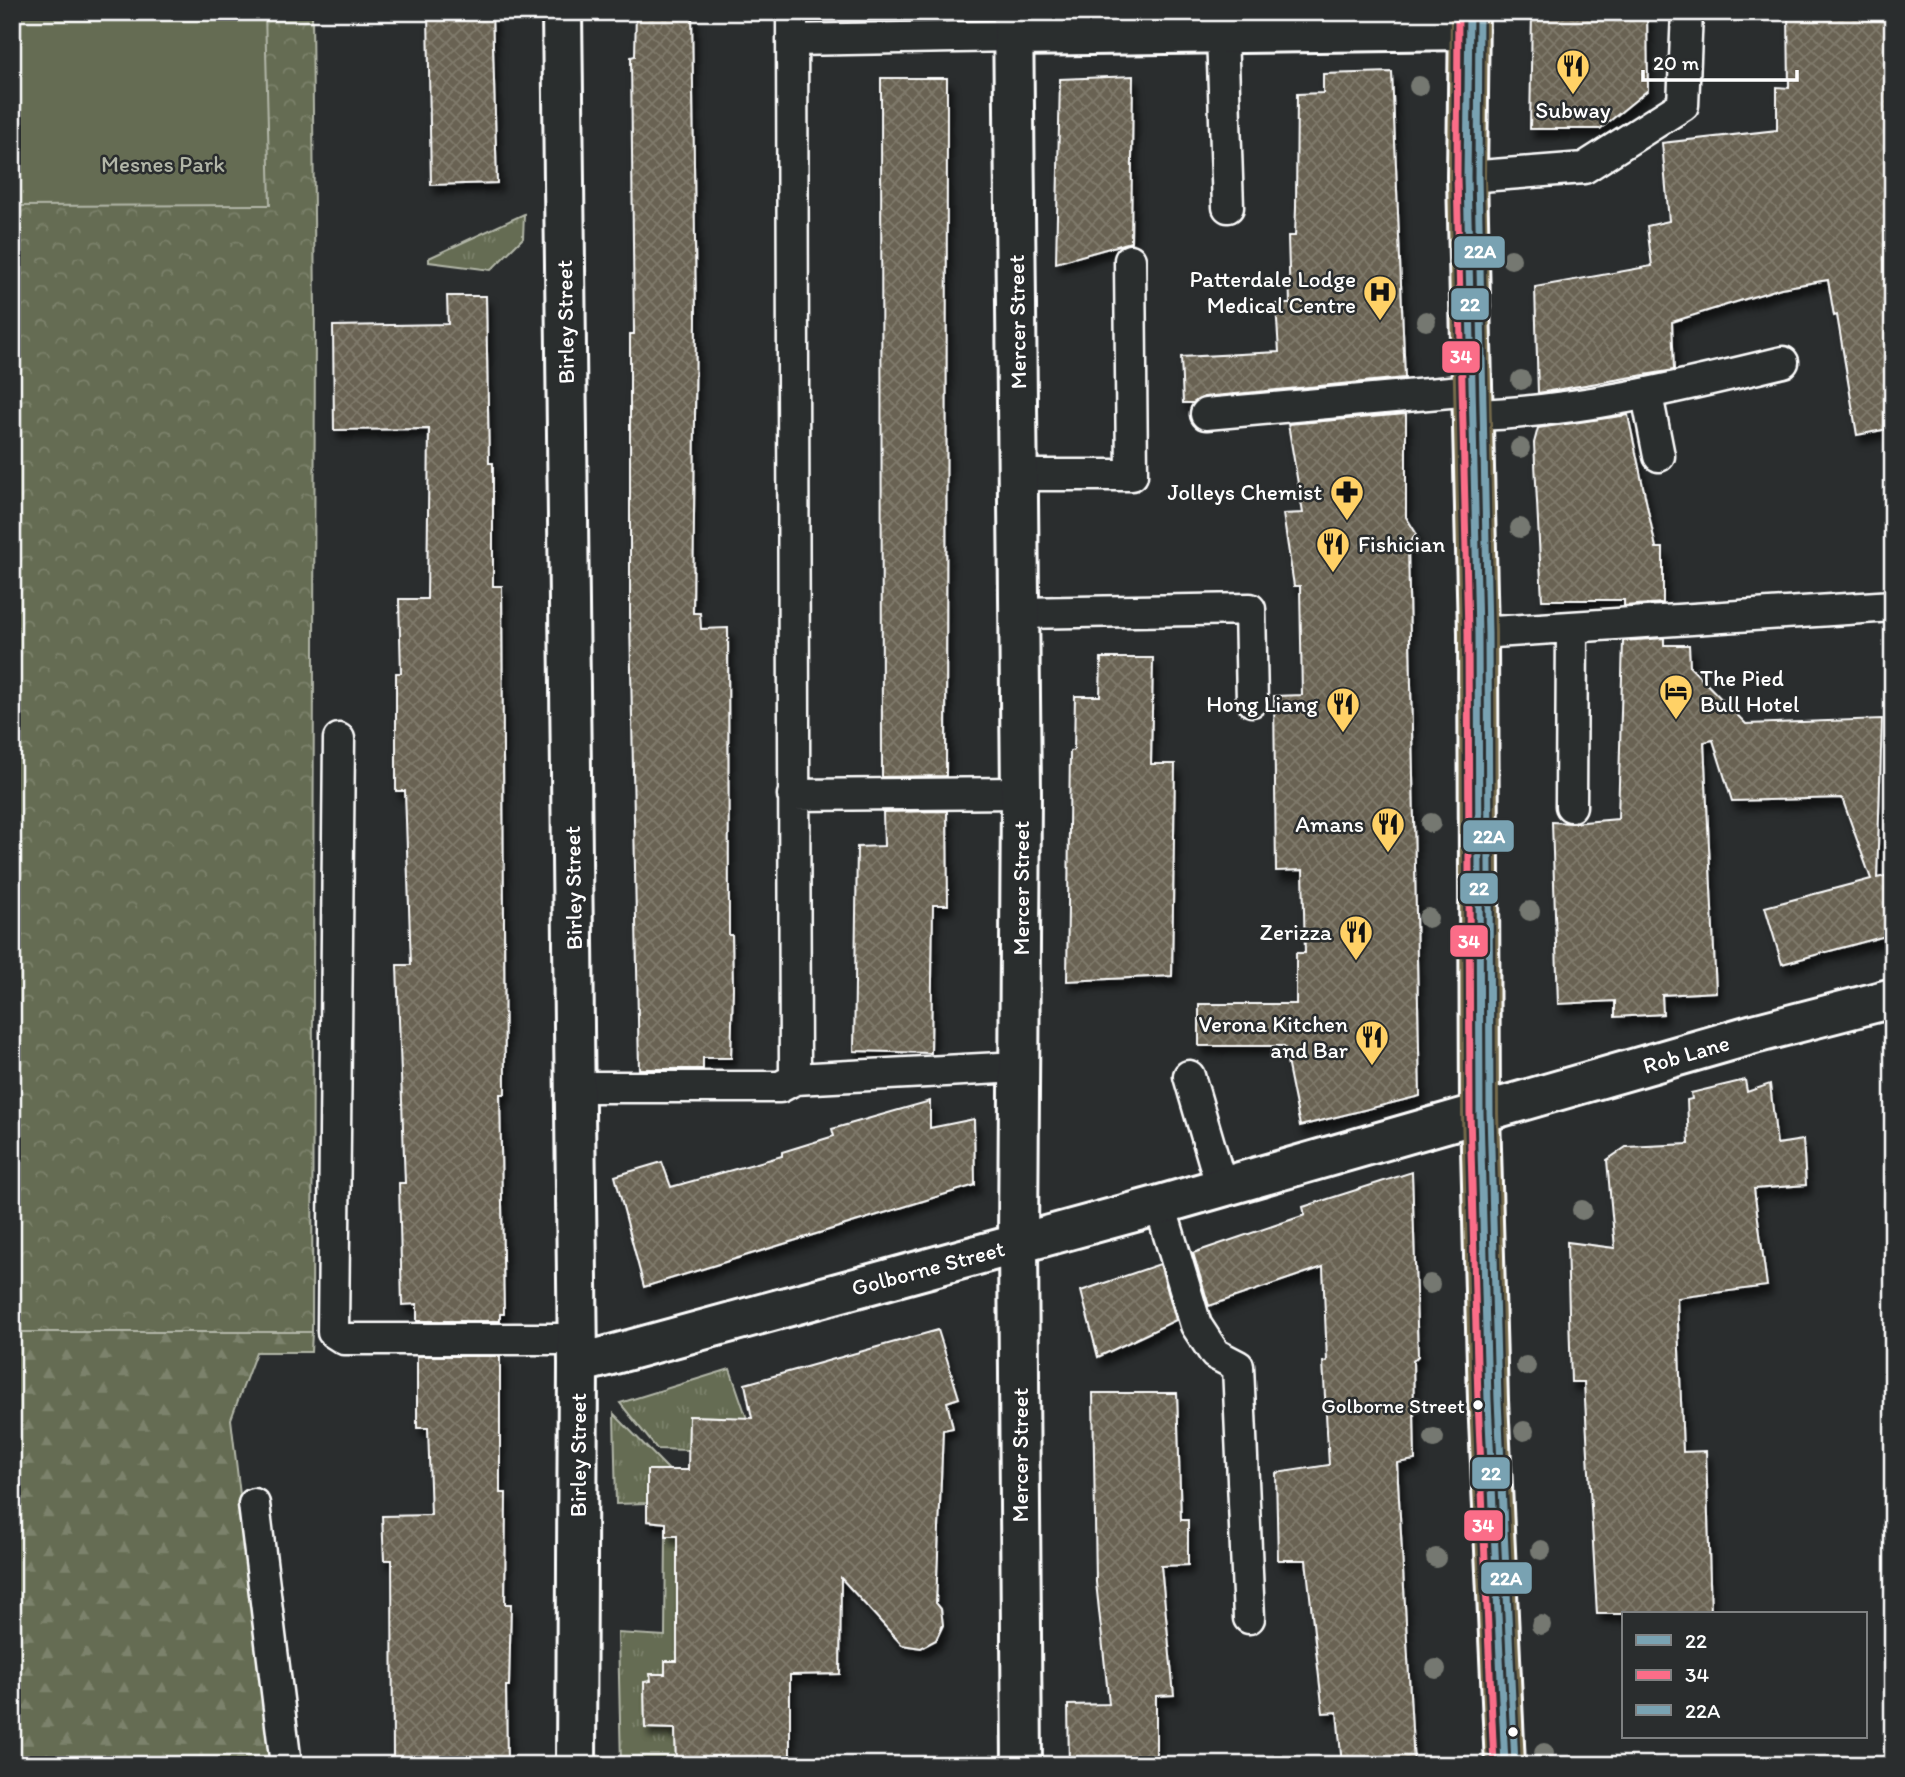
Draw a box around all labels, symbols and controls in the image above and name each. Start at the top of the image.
scale bar [1643,38,1797,82]
restaurant icon: Subway [1554,47,1592,96]
text: 20 m [1653,50,1700,75]
place label: Subway [1535,96,1611,124]
park label: Mesnes Park [101,150,225,178]
line badge: 22A [1453,235,1506,269]
text: 22A [1464,240,1497,263]
street label: Mercer Street [1002,254,1032,390]
street label: Birley Street [550,259,580,384]
place label: Patterdale Lodge Medical Centre [1190,265,1356,319]
hospital icon: Patterdale Lodge Medical Centre [1361,273,1399,322]
line badge: 22 [1450,287,1490,321]
text: 22 [1460,293,1480,316]
line badge: 34 [1441,340,1481,374]
text: 34 [1450,345,1472,368]
pharmacy icon: Jolleys Chemist [1328,473,1366,522]
place label: Jolleys Chemist [1167,478,1322,506]
restaurant icon: Fishician [1314,525,1352,574]
place label: Fishician [1358,530,1445,558]
place label: The Pied Bull Hotel [1700,664,1800,718]
hotel icon: The Pied Bull Hotel [1657,672,1695,721]
restaurant icon: Hong Liang [1324,685,1362,734]
place label: Hong Liang [1206,690,1318,718]
restaurant icon: Amans [1369,805,1407,854]
place label: Amans [1295,810,1364,838]
line badge: 22A [1462,819,1515,853]
street label: Mercer Street [1007,820,1035,955]
street label: Birley Street [558,825,588,950]
text: 22A [1473,825,1506,848]
line badge: 22 [1459,872,1499,905]
text: 22 [1469,877,1489,900]
restaurant icon: Zerizza [1337,913,1375,962]
place label: Zerizza [1260,918,1332,946]
line badge: 34 [1449,924,1489,958]
text: 34 [1458,930,1480,953]
place label: Verona Kitchen and Bar [1198,1010,1348,1064]
restaurant icon: Verona Kitchen and Bar [1353,1018,1391,1067]
street label: Rob Lane [1639,1028,1733,1080]
street label: Golborne Street [848,1234,1008,1302]
street label: Mercer Street [1006,1387,1034,1522]
street label: Birley Street [564,1392,592,1517]
place label: Golborne Street [1321,1393,1465,1418]
marker: Golborne Street [1471,1398,1485,1412]
line badge: 22 [1471,1456,1511,1490]
text: 22 [1481,1462,1501,1485]
line badge: 34 [1463,1509,1504,1542]
text: 34 [1472,1514,1494,1537]
line badge: 22A [1480,1561,1533,1595]
text: 22A [1490,1567,1523,1590]
legend [1622,1612,1867,1738]
text: 22 [1685,1628,1707,1653]
text: 34 [1685,1662,1709,1687]
text: 22A [1685,1698,1721,1723]
unlabelled marker [1506,1725,1520,1739]

